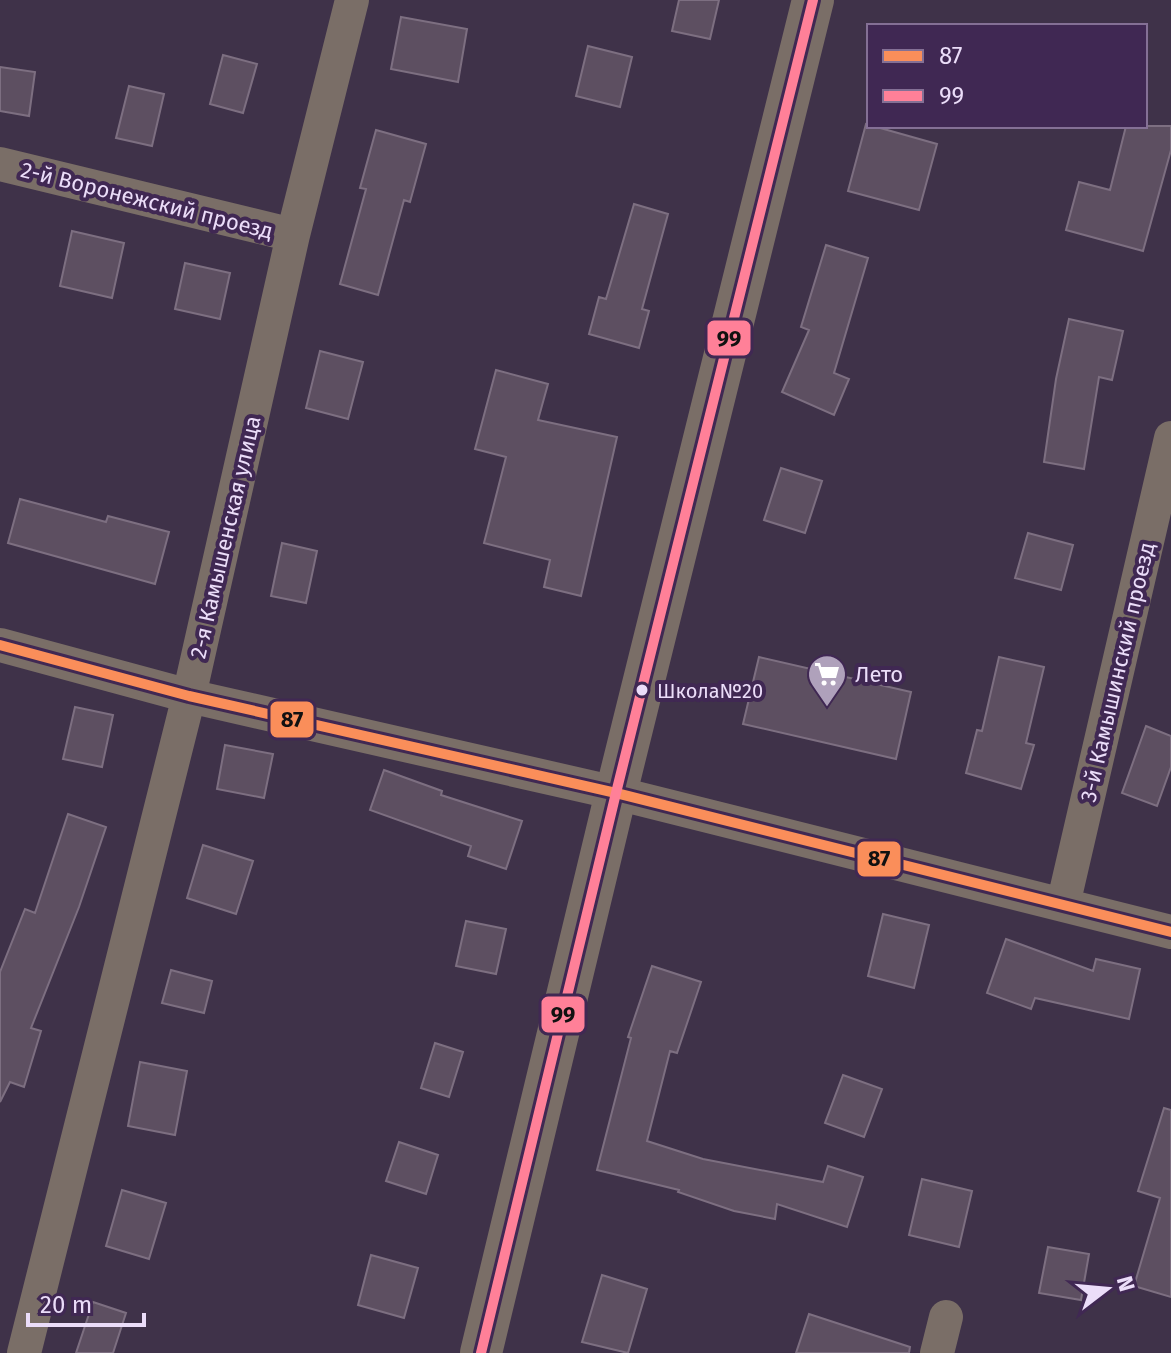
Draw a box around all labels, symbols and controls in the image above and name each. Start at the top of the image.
legend [867,24,1147,128]
text: 87 [939,42,963,70]
text: 99 [939,82,964,110]
street label: 2-й Воронежский проезд [18,156,276,245]
line badge: 99 [706,319,752,357]
text: 99 [717,325,741,352]
street label: 2-я Камышенская улица [184,413,267,661]
street label: 3-й Камышинский проезд [1074,540,1161,805]
supermarket icon: Лето [806,653,848,708]
place label: Лето [855,661,903,688]
place label: Школа№20 [657,679,763,703]
marker: Школа№20 [634,682,650,698]
line badge: 87 [269,700,315,739]
text: 87 [281,706,303,733]
line badge: 87 [856,840,902,878]
text: 87 [868,845,890,872]
line badge: 99 [540,995,586,1034]
text: 99 [551,1001,575,1028]
north arrow [1067,1249,1147,1329]
text: N [1111,1273,1141,1294]
scale bar [28,1277,144,1327]
text: 20 m [40,1291,92,1319]

